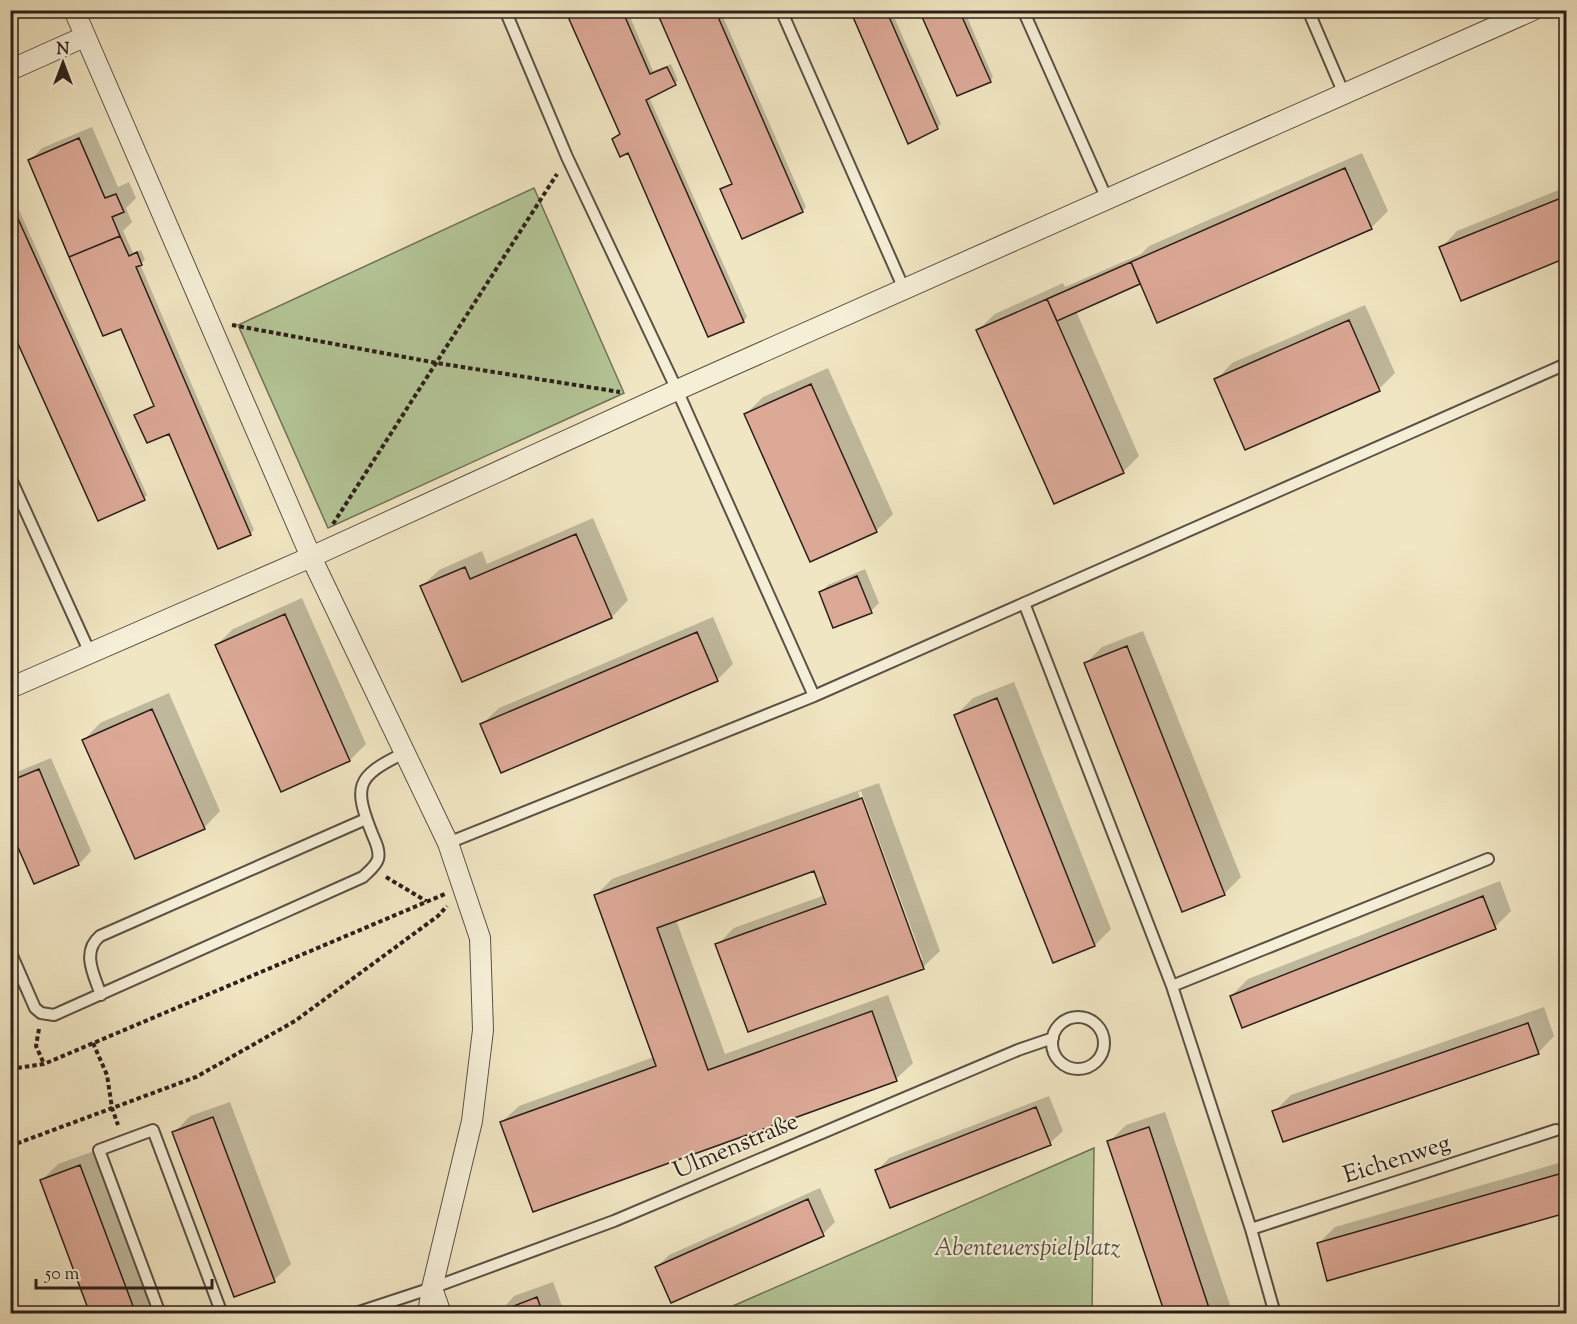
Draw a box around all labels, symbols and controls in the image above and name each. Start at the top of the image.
north arrow [33,33,93,93]
text: N [57,39,70,62]
street label: Ulmenstraße [668,1105,804,1189]
street label: Eichenweg [1339,1127,1455,1193]
park label: Abenteuerspielplatz [934,1232,1120,1266]
scale bar [36,1252,212,1290]
text: 50 m [44,1262,80,1288]

